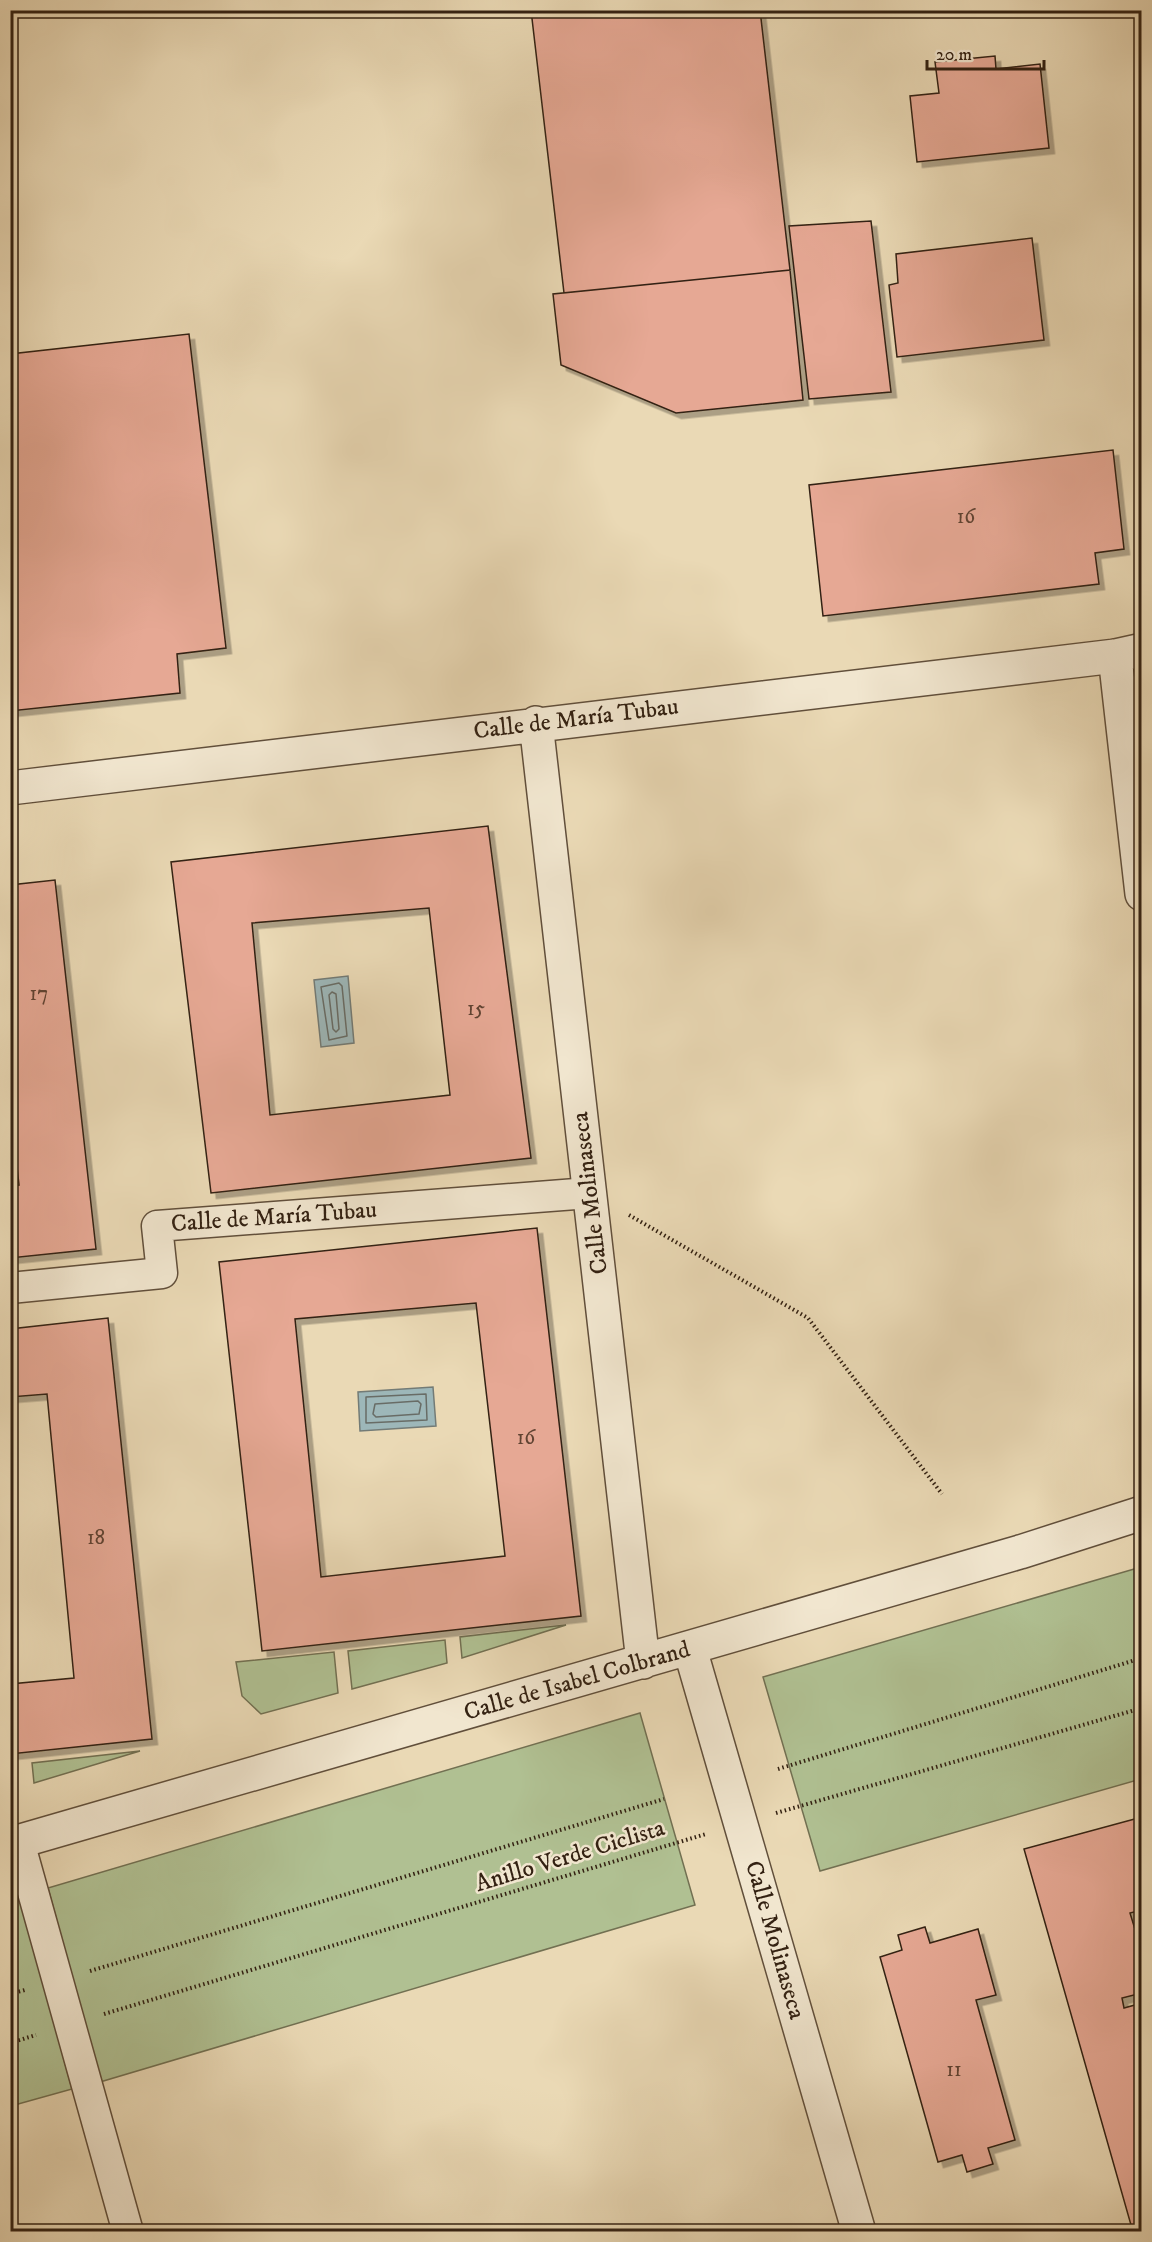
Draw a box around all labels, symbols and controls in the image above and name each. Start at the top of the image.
scale bar [927,33,1044,71]
text: 20 m [936,44,972,66]
house number: 16 [957,504,976,530]
street label: Calle de María Tubau [472,692,680,746]
house number: 17 [30,981,48,1007]
house number: 15 [467,996,485,1022]
street label: Calle Molinaseca [565,1109,615,1276]
street label: Calle de María Tubau [170,1195,378,1239]
house number: 16 [517,1425,536,1451]
house number: 18 [87,1525,105,1551]
street label: Calle de Isabel Colbrand [461,1634,693,1728]
street label: Anillo Verde Ciclista [472,1813,669,1899]
street label: Calle Molinaseca [738,1857,812,2023]
house number: 11 [946,2057,962,2083]

